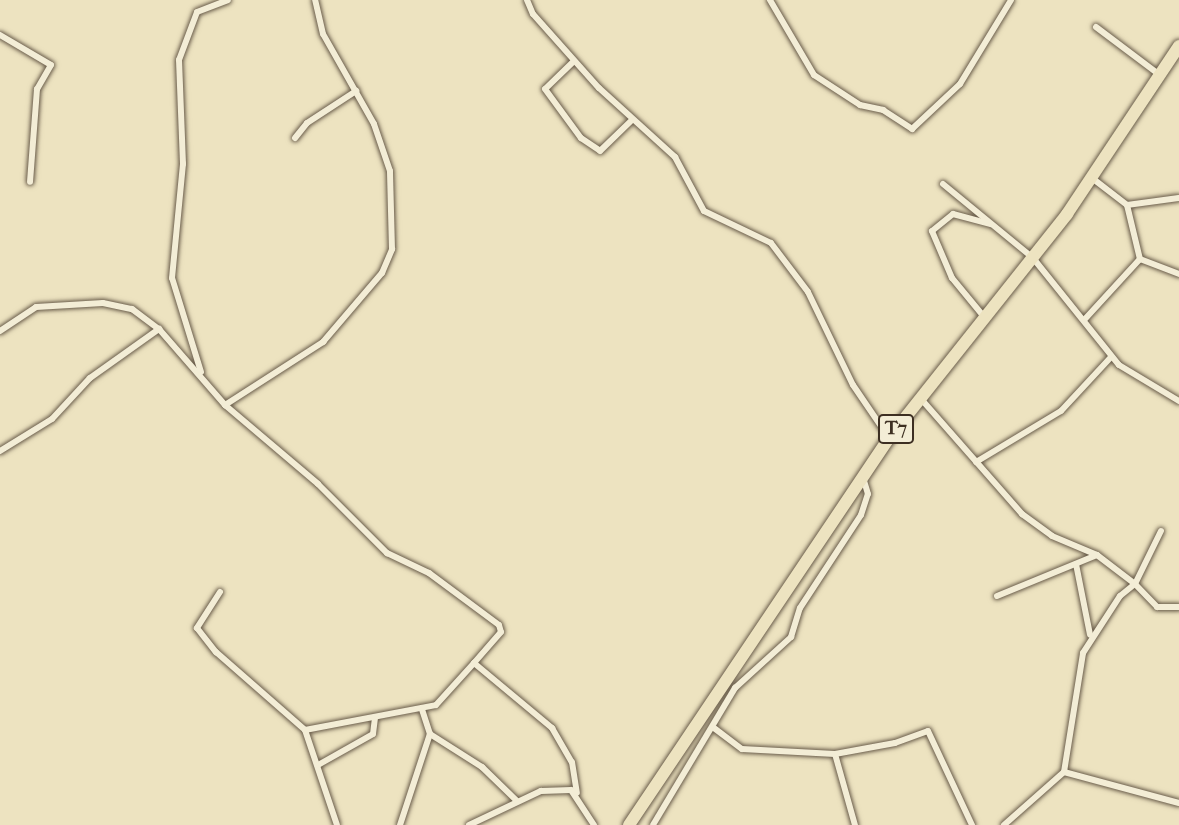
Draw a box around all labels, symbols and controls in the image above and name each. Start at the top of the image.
road number: T7 [877,414,915,444]

